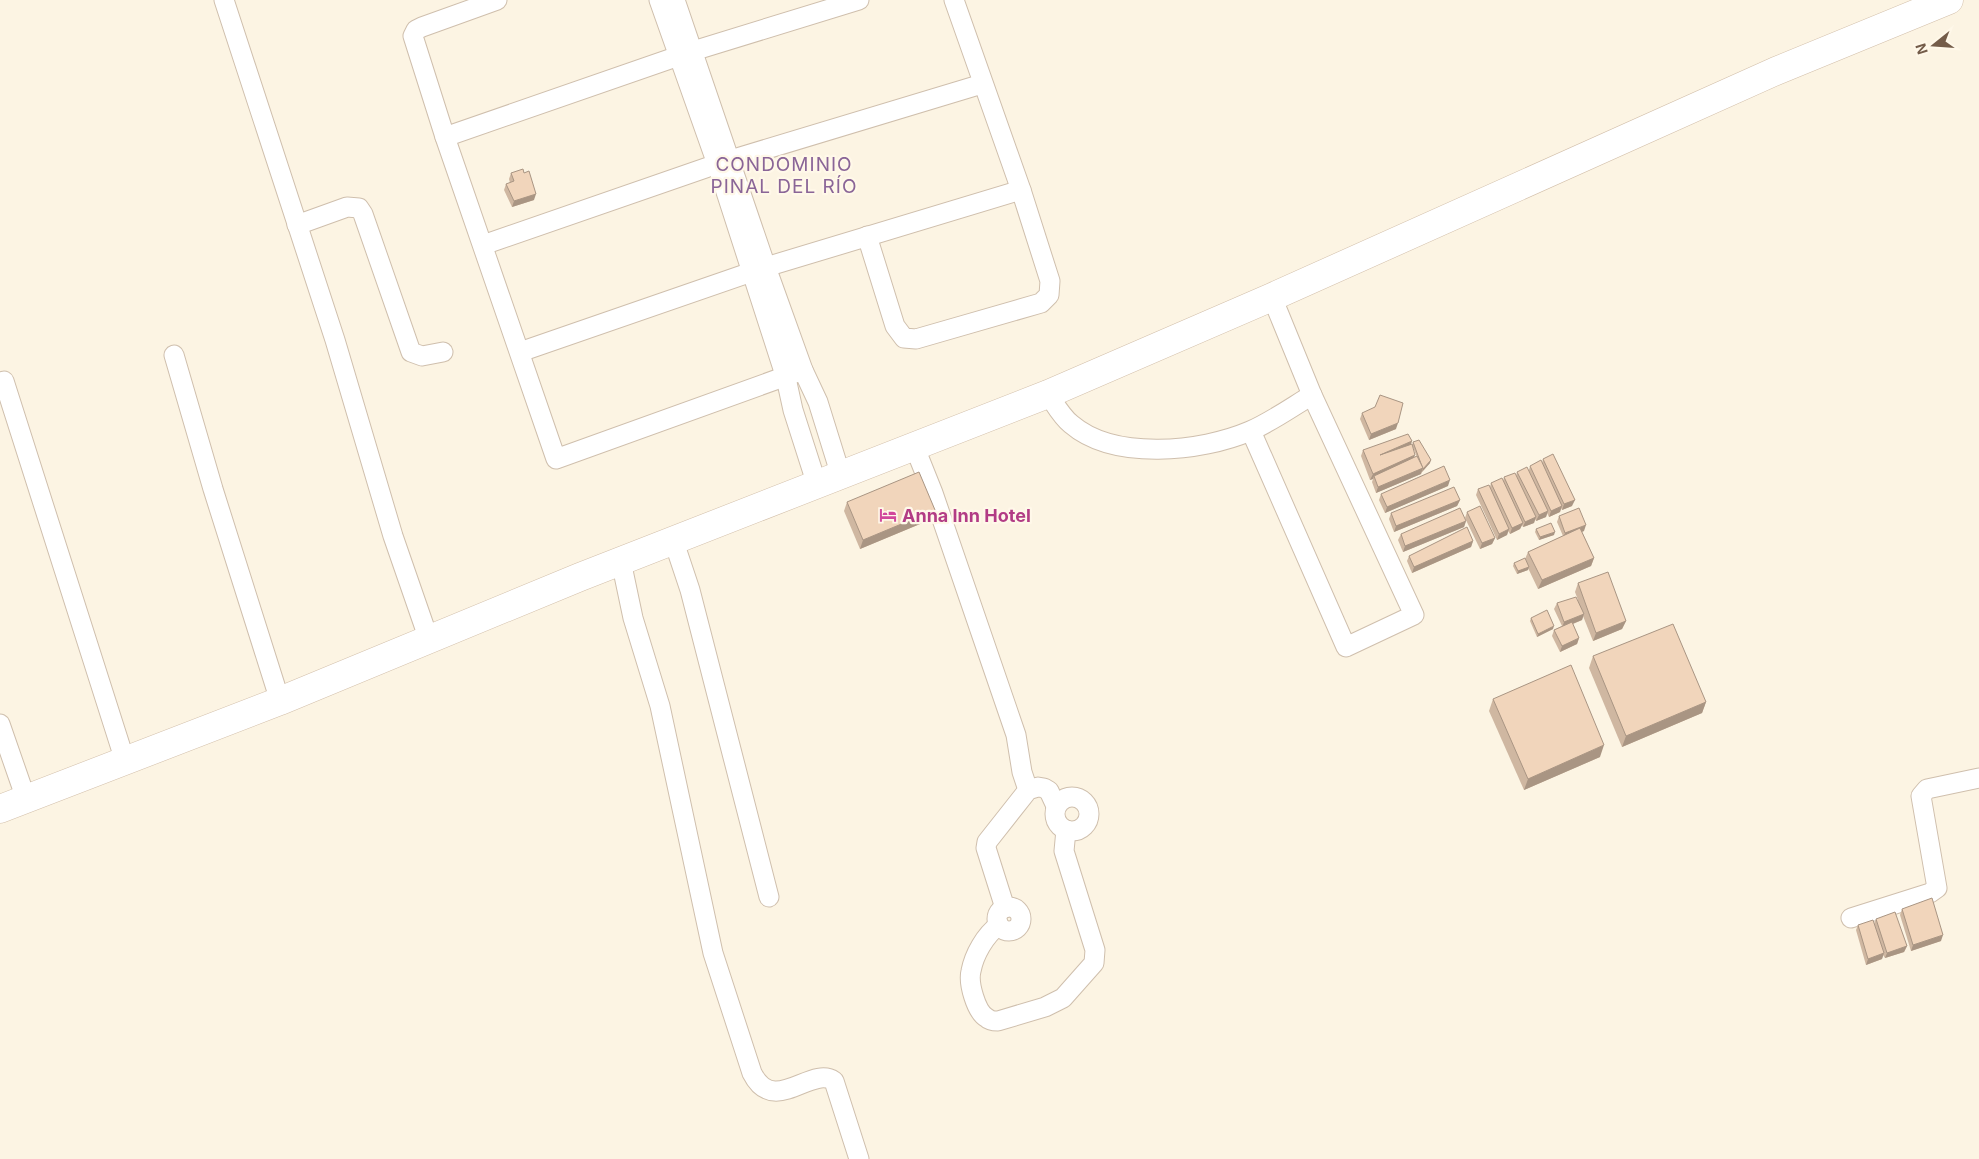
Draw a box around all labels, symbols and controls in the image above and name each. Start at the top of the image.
north arrow [1909,20,1959,70]
text: N [1911,41,1931,57]
district label: CONDOMINIO PINAL DEL RÍO [711,153,857,198]
hotel icon: Anna Inn Hotel [878,505,898,525]
place label: Anna Inn Hotel [902,505,1031,526]

